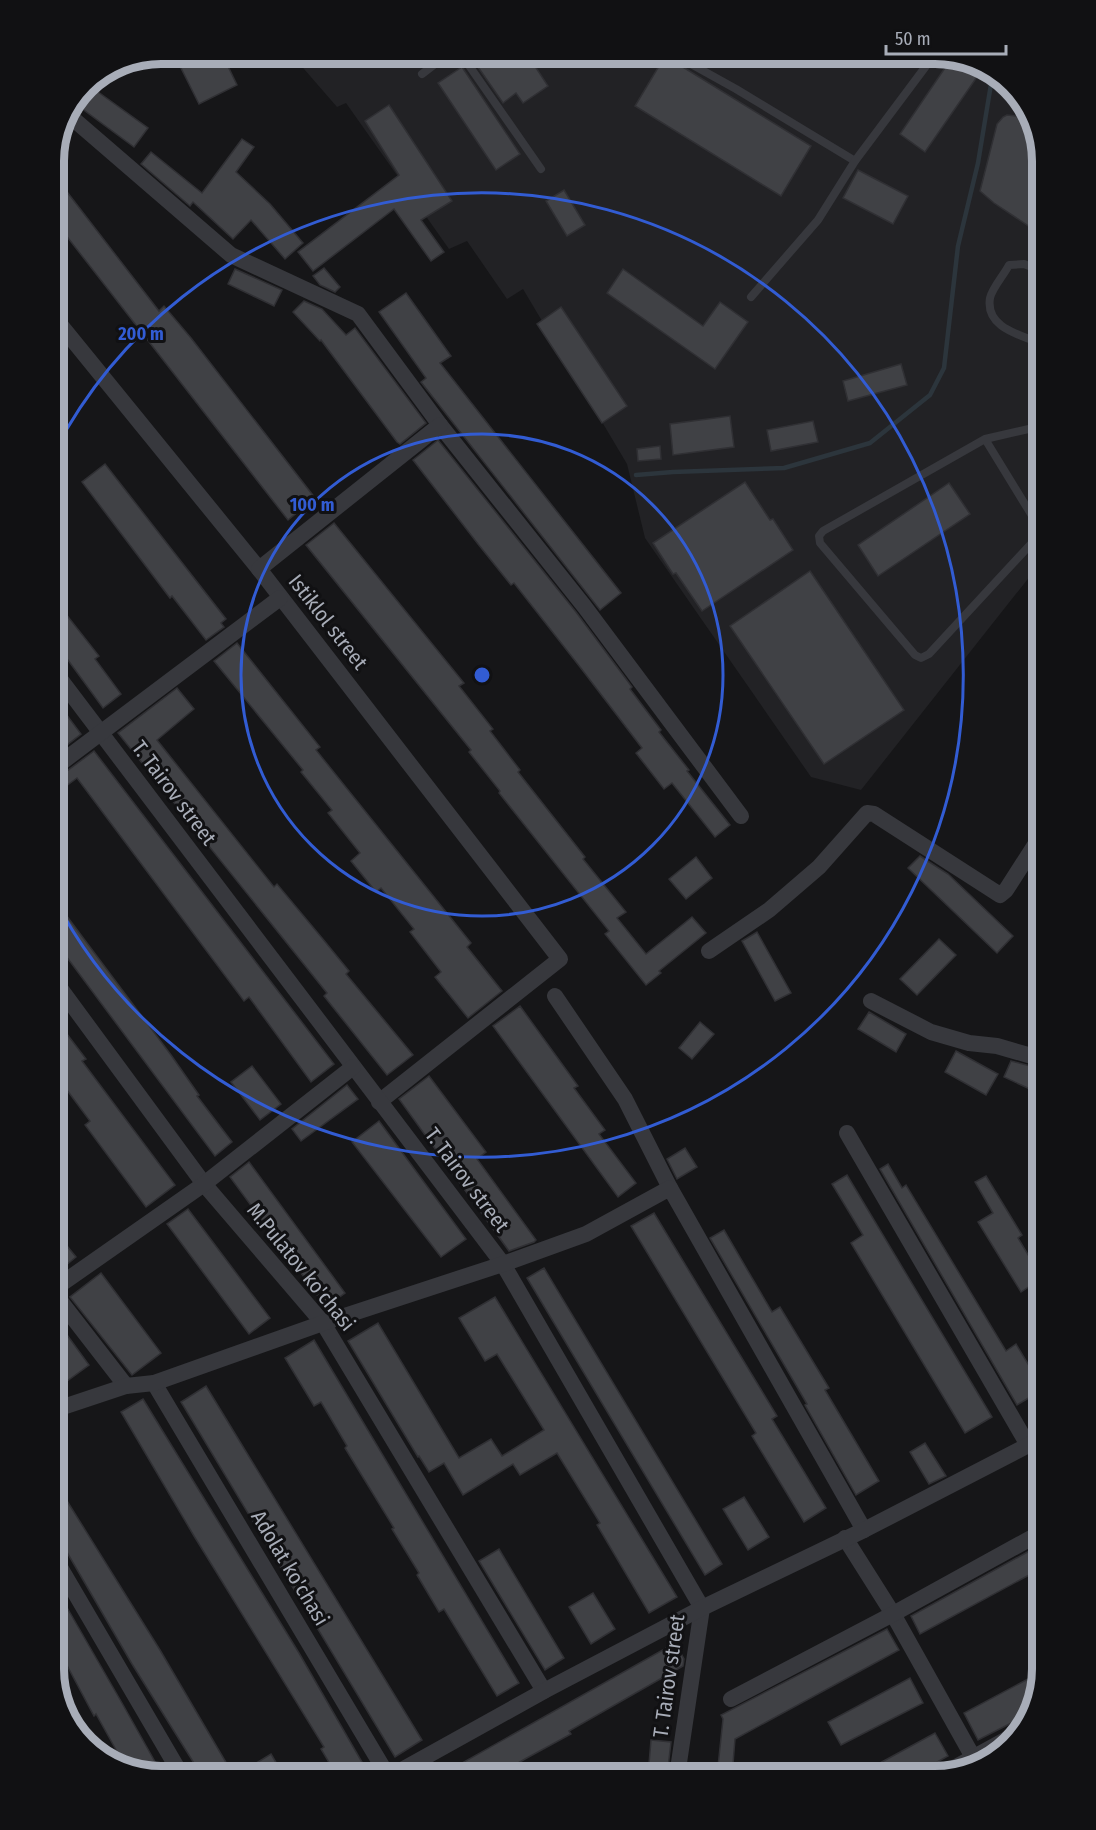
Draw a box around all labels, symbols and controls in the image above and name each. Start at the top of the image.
scale bar [886,18,1006,56]
text: 50 m [895,28,931,50]
text: 200 m [117,323,164,345]
text: 100 m [290,494,334,516]
street label: Istiklol street [283,569,373,675]
centre of rings [472,665,492,685]
street label: T. Tairov street [126,736,222,851]
street label: T. Tairov street [419,1123,515,1238]
street label: M.Pulatov ko'chasi [241,1198,361,1336]
street label: Adolat ko'chasi [245,1506,335,1630]
street label: T. Tairov street [647,1613,691,1739]

